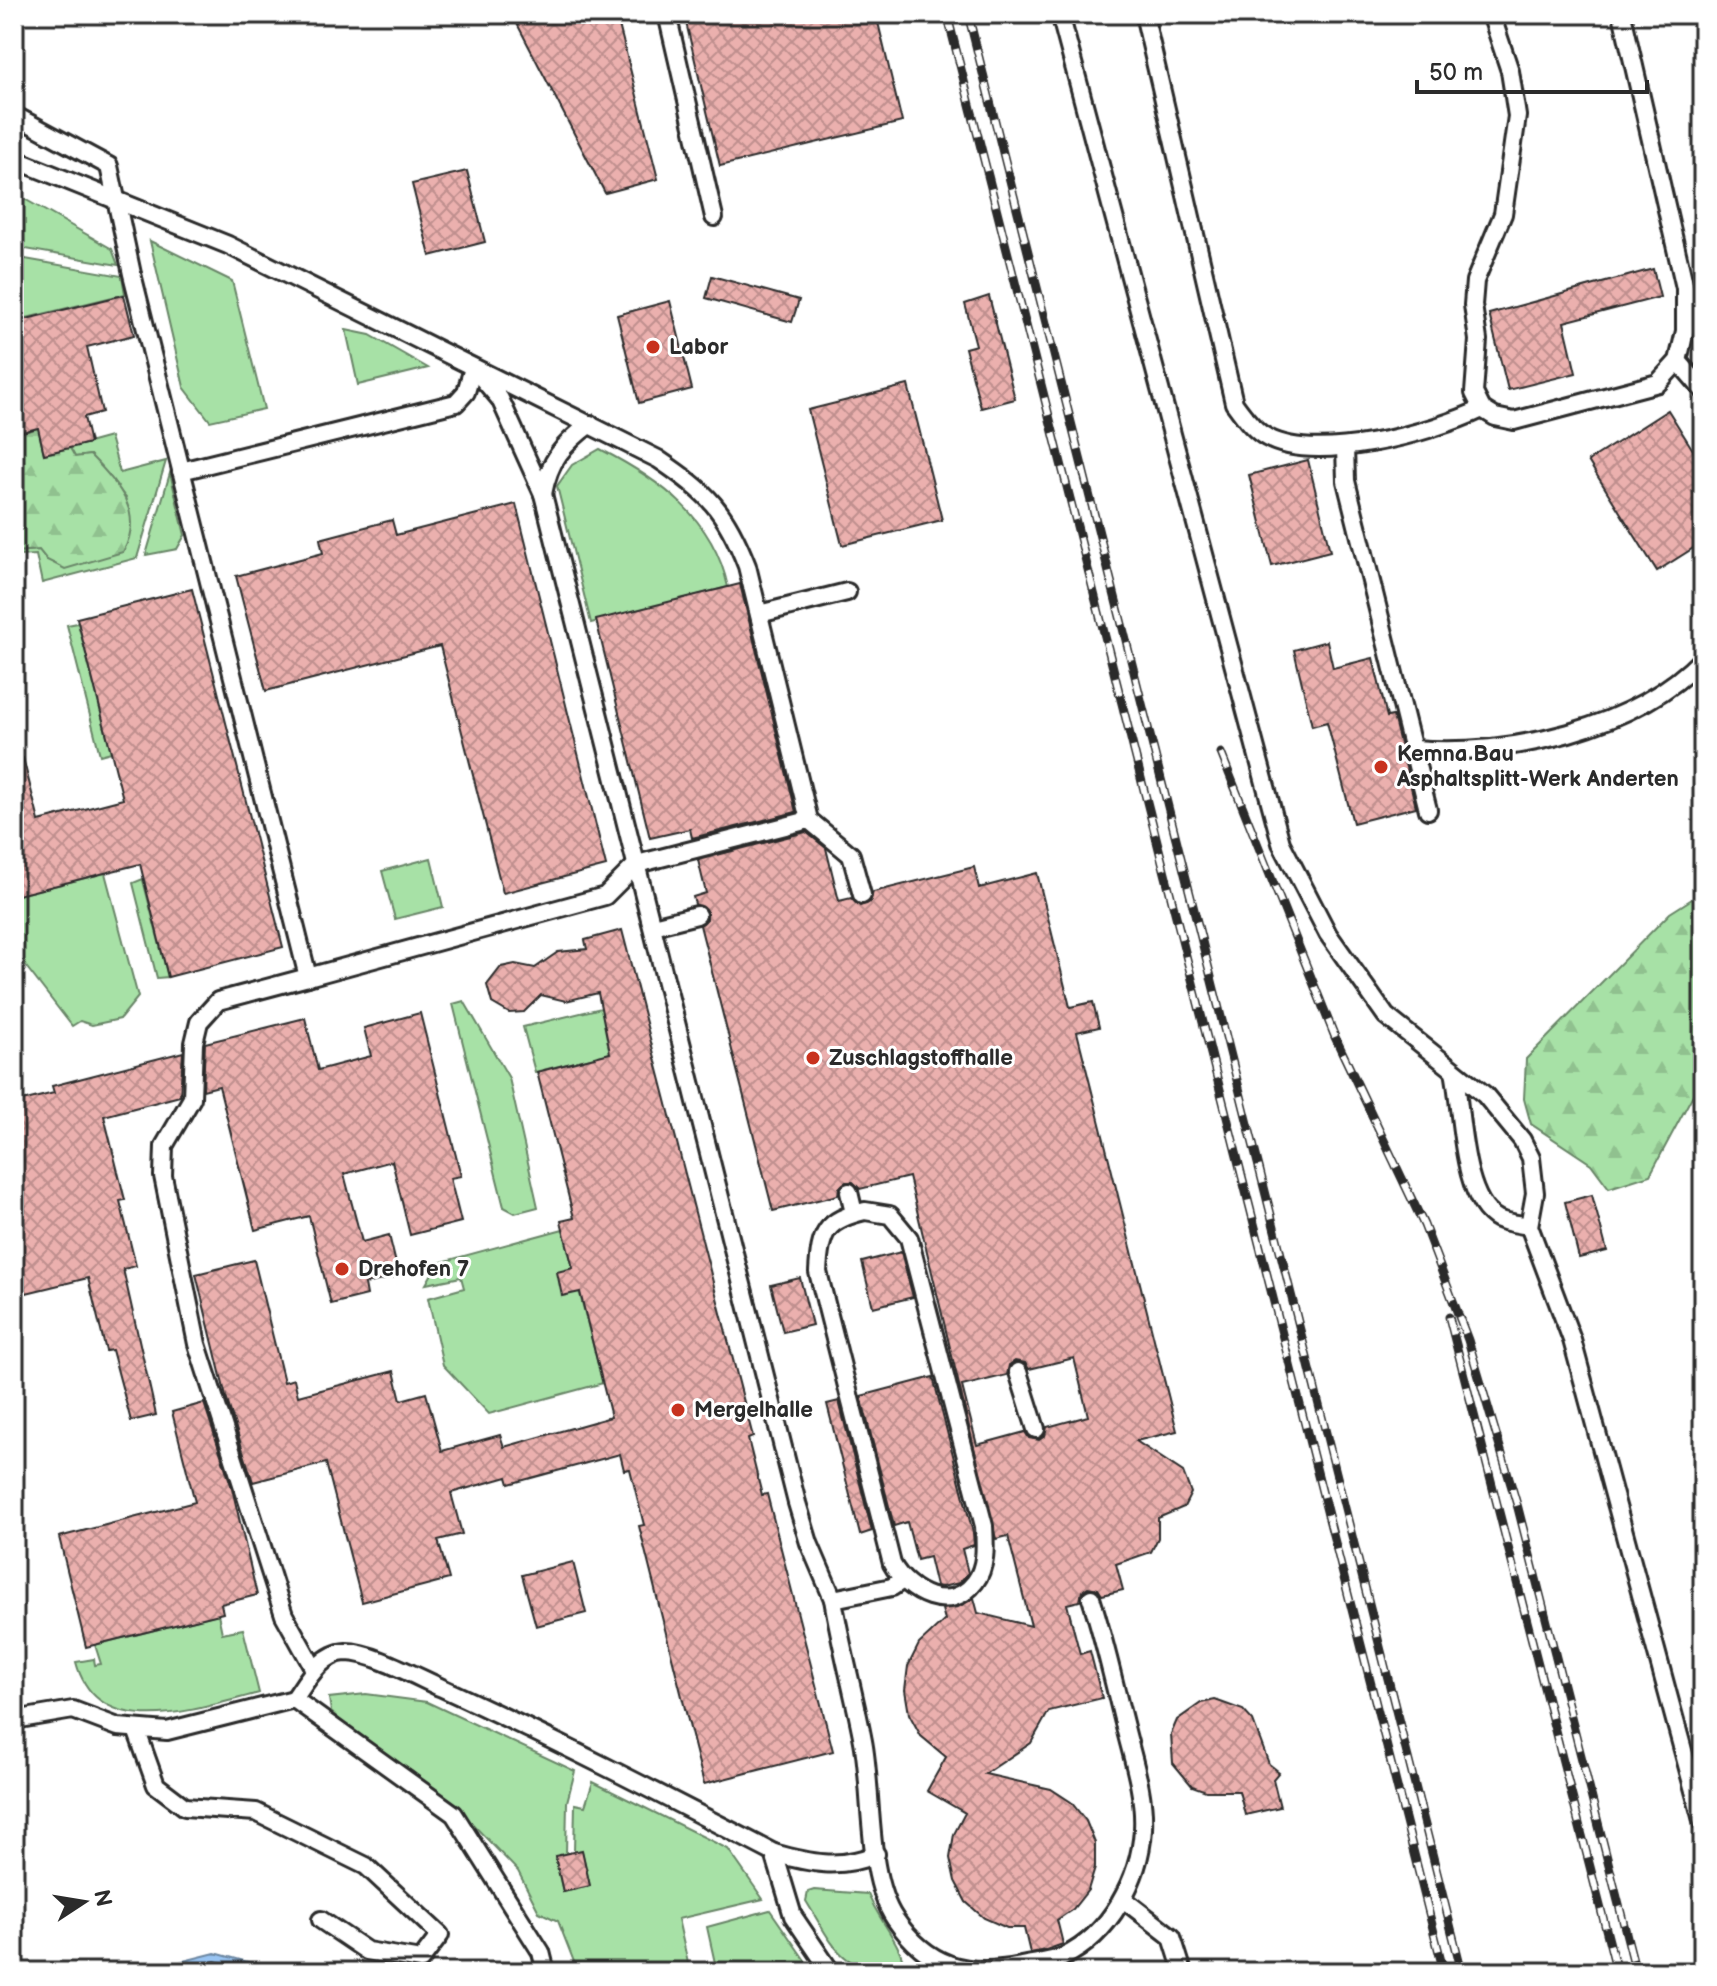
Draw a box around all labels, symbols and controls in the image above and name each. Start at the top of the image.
scale bar [1417,44,1647,94]
text: 50 m [1429,58,1483,87]
place label: Labor [669,334,728,361]
marker: Labor [644,338,662,356]
place label: Kemna Bau Asphaltsplitt-Werk Anderten [1396,741,1679,793]
marker: Kemna Bau Asphaltsplitt-Werk Anderten [1372,758,1390,776]
place label: Zuschlagstoffhalle [829,1045,1013,1072]
marker: Zuschlagstoffhalle [804,1049,822,1067]
place label: Drehofen 7 [358,1256,469,1283]
marker: Drehofen 7 [333,1260,351,1278]
place label: Mergelhalle [694,1397,813,1424]
marker: Mergelhalle [669,1401,687,1419]
north arrow [44,1862,124,1942]
text: N [87,1887,117,1909]

